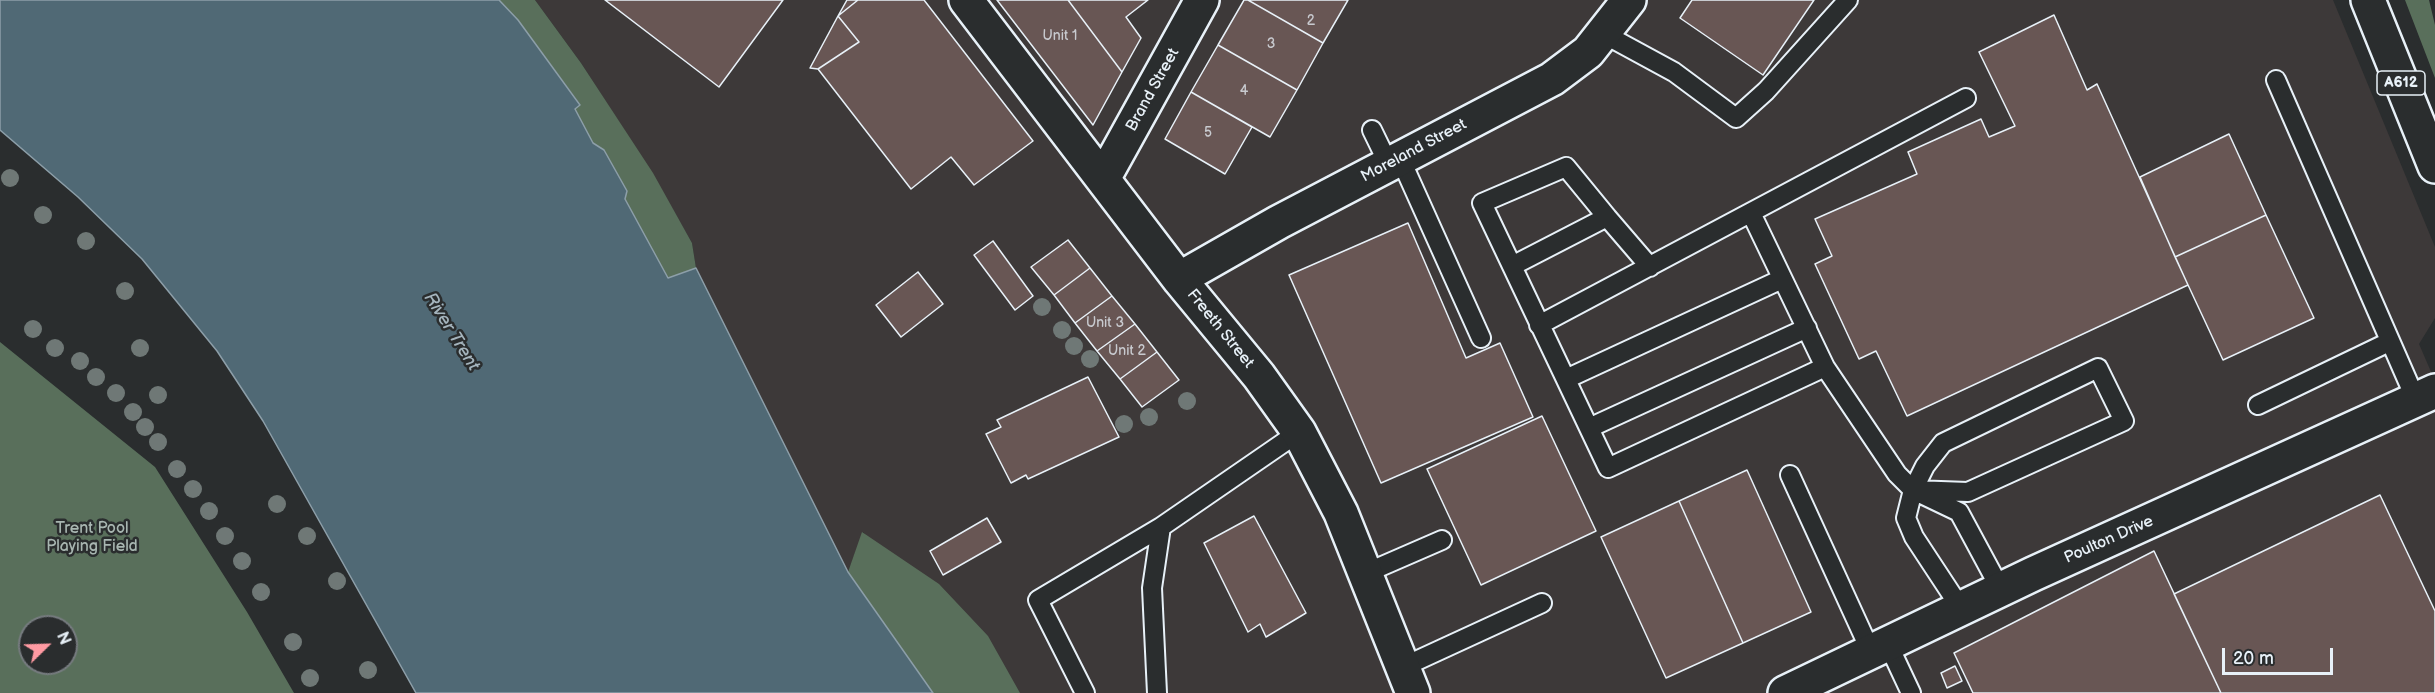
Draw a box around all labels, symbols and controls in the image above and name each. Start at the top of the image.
house number: 2 [1307,13,1315,29]
house number: Unit 1 [1043,28,1077,44]
house number: 3 [1267,36,1275,52]
street label: Brand Street [1122,45,1184,135]
road number: A612 [2377,71,2425,95]
house number: 4 [1240,83,1248,99]
street label: Moreland Street [1358,115,1470,187]
house number: 5 [1204,125,1212,141]
street label: Freeth Street [1182,286,1258,372]
water label: River Trent [418,289,484,375]
house number: Unit 3 [1086,315,1124,331]
house number: Unit 2 [1108,343,1146,359]
street label: Poulton Drive [2062,512,2156,568]
park label: Trent Pool Playing Field [46,519,138,557]
north arrow [18,615,78,675]
text: N [52,629,74,648]
scale bar [2225,636,2336,674]
text: 20 m [2233,648,2274,669]

